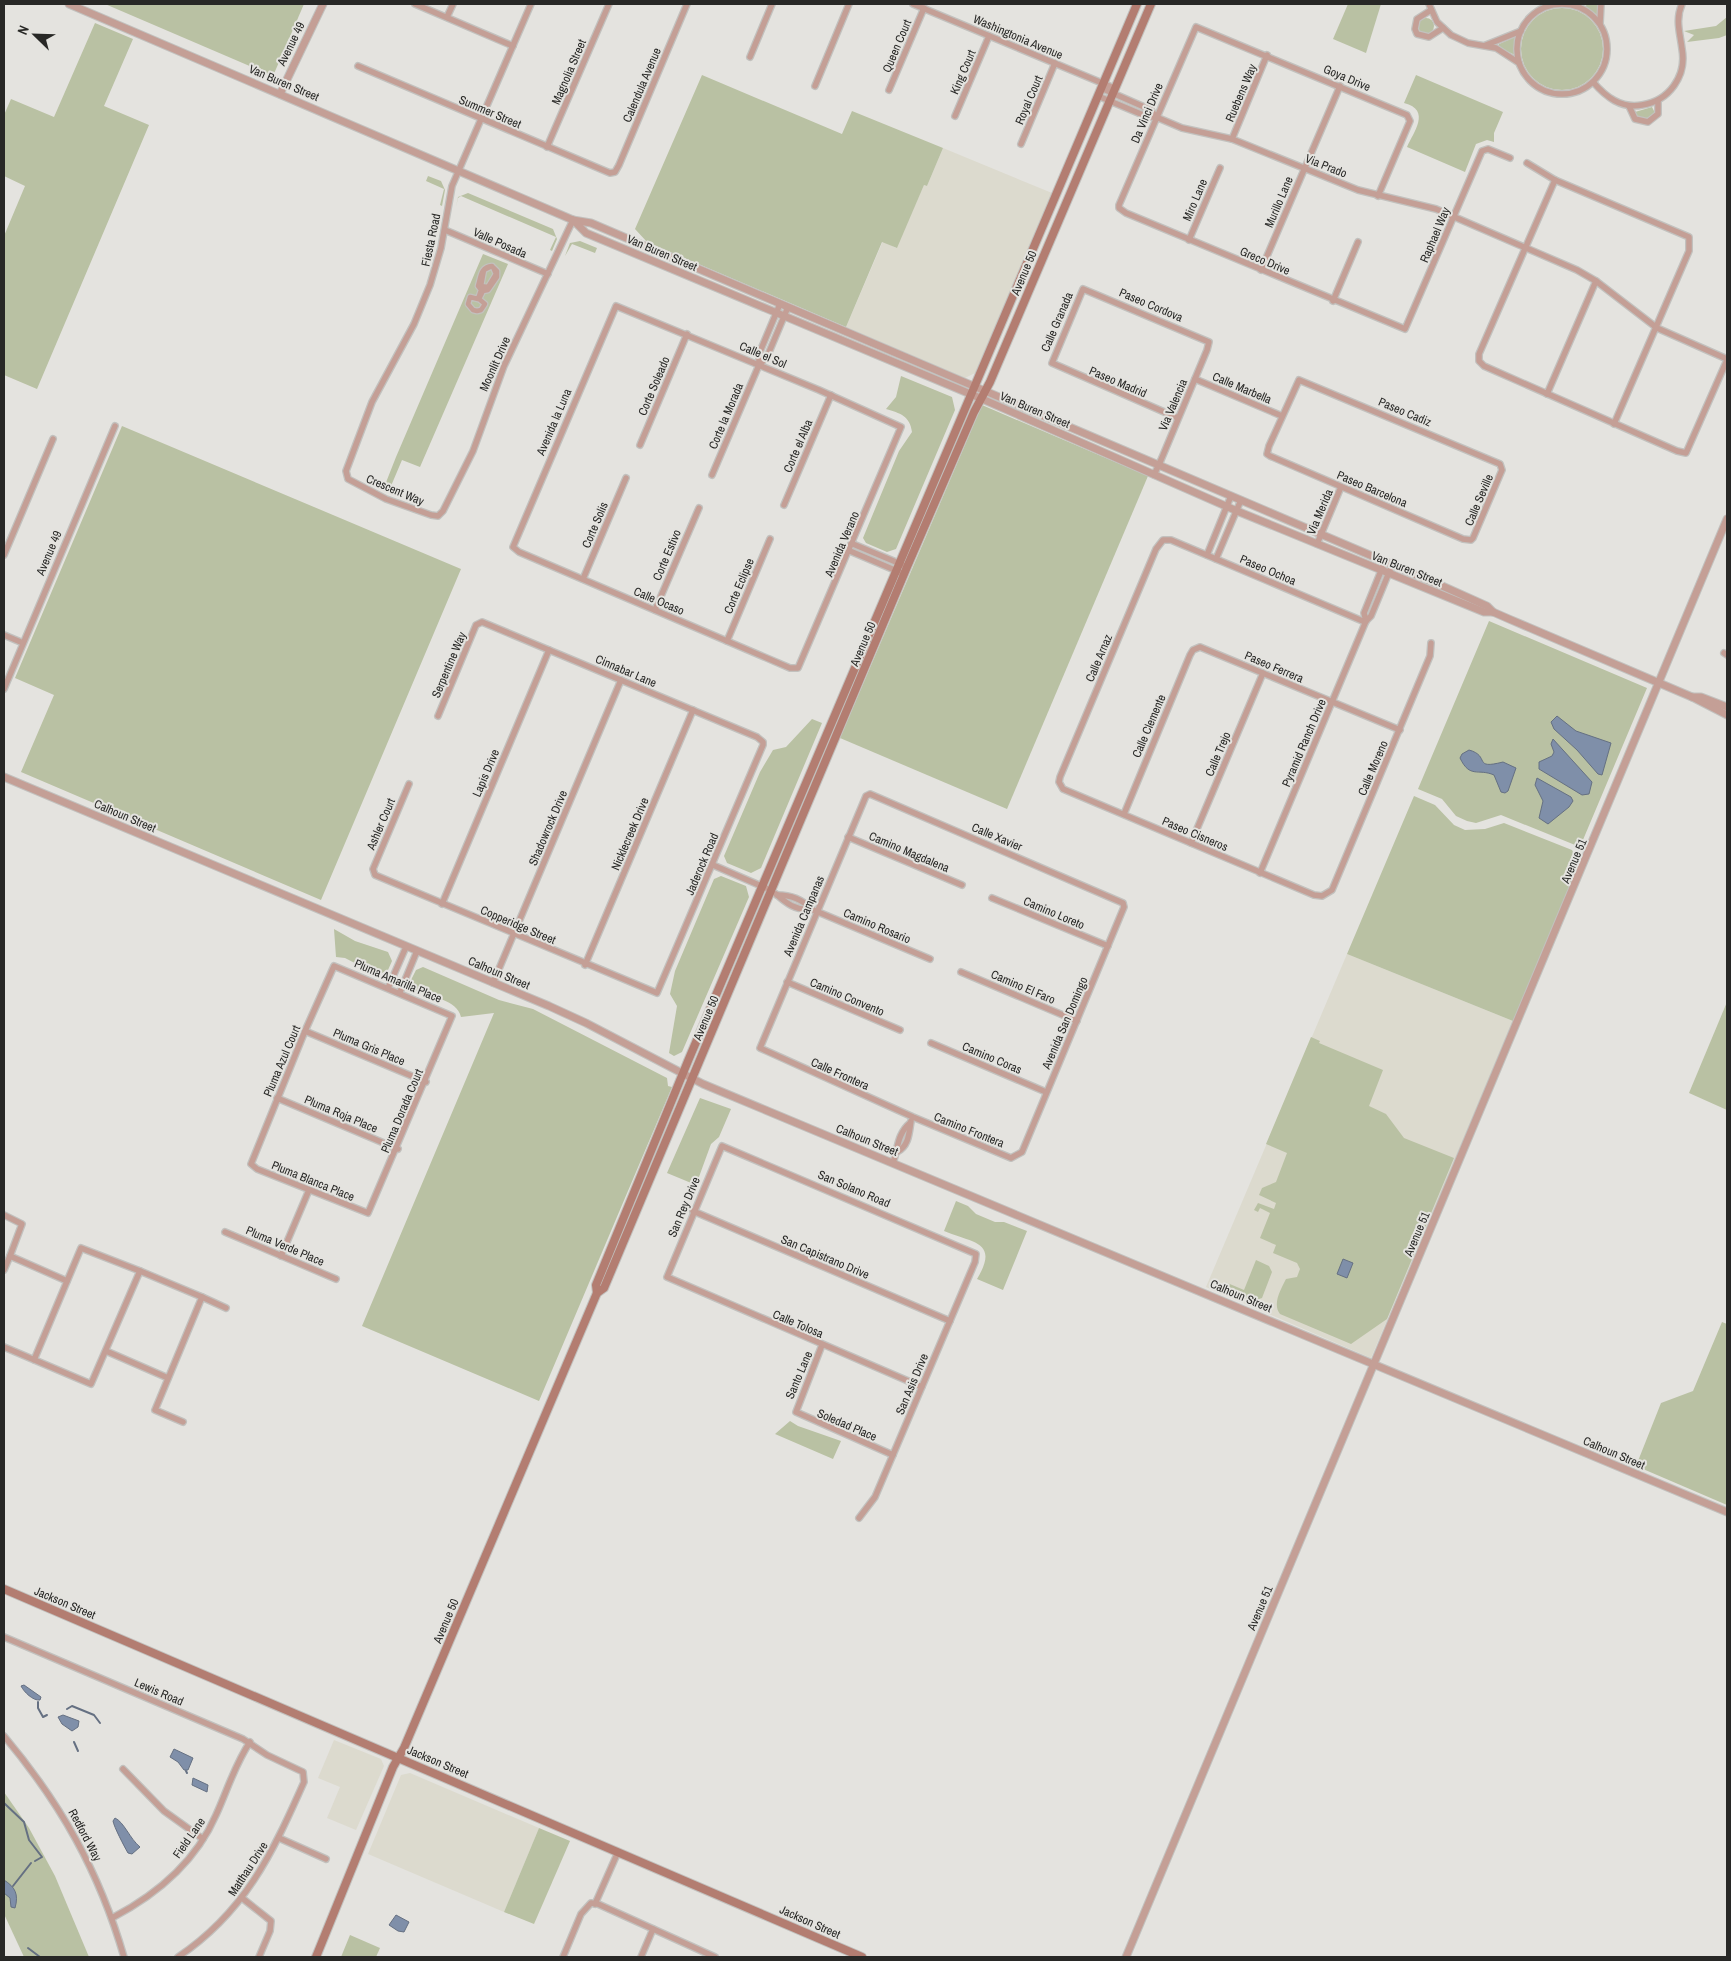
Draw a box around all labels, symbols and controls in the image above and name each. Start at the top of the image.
north arrow [10,10,60,60]
street label: Washingtonia Avenue [971,11,1065,63]
street label: Queen Court [879,17,915,75]
street label: Avenue 49 [273,19,308,69]
text: N [13,23,33,37]
street label: Magnolia Street [548,37,590,107]
street label: Calendula Avenue [619,45,665,125]
street label: King Court [946,47,980,97]
street label: Van Buren Street [246,61,322,105]
street label: Goya Drive [1321,61,1373,95]
street label: Ruebens Way [1222,62,1260,124]
street label: Royal Court [1011,73,1047,127]
street label: Da Vinci Drive [1127,80,1167,146]
street label: Summer Street [456,92,524,132]
street label: Via Prado [1303,150,1349,182]
street label: Murillo Lane [1261,174,1297,230]
street label: Miro Lane [1179,176,1211,224]
street label: Raphael Way [1416,205,1454,265]
street label: Fiesta Road [418,212,444,268]
street label: Valle Posada [471,224,530,262]
street label: Van Buren Street [624,231,700,275]
street label: Greco Drive [1237,243,1293,279]
street label: Avenue 50 [1007,248,1041,299]
street label: Paseo Cordova [1117,284,1186,326]
street label: Calle Granada [1037,289,1077,354]
street label: Moonlit Drive [476,334,514,394]
street label: Calle el Sol [737,338,789,372]
street label: Corte Soleado [634,354,674,418]
street label: Paseo Madrid [1087,363,1149,401]
street label: Calle Marbella [1210,368,1275,408]
street label: Via Valencia [1155,376,1191,433]
street label: Corte la Morada [705,380,747,452]
street label: Avenida la Luna [532,386,575,459]
street label: Van Buren Street [997,388,1073,432]
street label: Paseo Cadiz [1376,394,1434,430]
street label: Corte el Alba [780,416,817,475]
street label: Paseo Barcelona [1334,467,1410,511]
street label: Crescent Way [364,471,426,509]
street label: Calle Seville [1461,472,1497,528]
street label: Via Merida [1303,486,1337,537]
street label: Corte Solis [578,499,612,551]
street label: Avenida Verano [821,509,863,580]
street label: Corte Estivo [649,527,685,583]
street label: Avenue 49 [32,528,66,579]
street label: Van Buren Street [1369,548,1445,591]
street label: Paseo Ochoa [1237,551,1299,589]
street label: Corte Eclipse [720,556,758,616]
street label: Calle Ocaso [631,583,687,619]
street label: Avenue 50 [846,619,880,670]
street label: Serpentine Way [428,629,470,700]
street label: Calle Arnaz [1082,632,1116,684]
street label: Paseo Ferrera [1242,647,1306,687]
street label: Cinnabar Lane [593,651,659,691]
street label: Calle Clemente [1128,692,1170,760]
street label: Pyramid Ranch Drive [1278,697,1330,789]
street label: Calle Trejo [1201,729,1235,779]
street label: Calle Moreno [1354,738,1392,798]
street label: Lapis Drive [469,747,503,799]
street label: Shadowrock Drive [525,788,571,868]
street label: Ashler Court [363,795,399,853]
street label: Nicklecreek Drive [607,795,653,873]
street label: Calhoun Street [92,796,159,836]
street label: Paseo Cisneros [1160,813,1230,855]
street label: Calle Xavier [969,819,1025,855]
street label: Camino Magdalena [866,828,952,876]
street label: Jaderock Road [682,830,722,898]
street label: Avenue 51 [1557,836,1591,887]
street label: Avenida Campanas [779,873,828,960]
street label: Camino Loreto [1021,893,1087,933]
street label: Copperidge Street [478,902,558,948]
street label: Camino Rosario [841,905,913,947]
street label: Calhoun Street [466,953,533,993]
street label: Pluma Amarilla Place [352,955,444,1007]
street label: Camino El Faro [988,966,1058,1008]
street label: Camino Convento [807,974,887,1020]
street label: Avenida San Domingo [1038,974,1092,1073]
street label: Avenue 50 [689,993,723,1044]
street label: Pluma Azul Court [260,1023,304,1099]
street label: Pluma Gris Place [331,1025,407,1069]
street label: Camino Coras [960,1038,1024,1078]
street label: Calle Frontera [808,1054,872,1094]
street label: Pluma Dorada Court [377,1066,427,1155]
street label: Pluma Roja Place [302,1091,380,1137]
street label: Camino Frontera [932,1109,1007,1152]
street label: Calhoun Street [834,1120,901,1160]
street label: Pluma Blanca Place [269,1157,357,1205]
street label: San Solano Road [815,1167,893,1211]
street label: San Rey Drive [664,1174,704,1240]
street label: Avenue 51 [1400,1209,1434,1260]
street label: Pluma Verde Place [243,1222,327,1270]
street label: San Capistrano Drive [778,1231,872,1283]
street label: Calhoun Street [1208,1276,1275,1316]
street label: Calle Tolosa [770,1306,826,1342]
street label: Santo Lane [782,1349,816,1401]
street label: San Asis Drive [892,1351,932,1417]
street label: Soledad Place [815,1405,879,1445]
street label: Calhoun Street [1581,1433,1648,1473]
street label: Jackson Street [32,1583,98,1623]
street label: Avenue 51 [1243,1583,1277,1634]
street label: Avenue 50 [429,1596,463,1647]
street label: Lewis Road [132,1674,186,1710]
street label: Jackson Street [405,1742,471,1782]
street label: Redford Way [65,1806,105,1864]
street label: Field Lane [169,1814,209,1862]
street label: Matthau Drive [224,1839,272,1899]
street label: Jackson Street [777,1901,843,1943]

